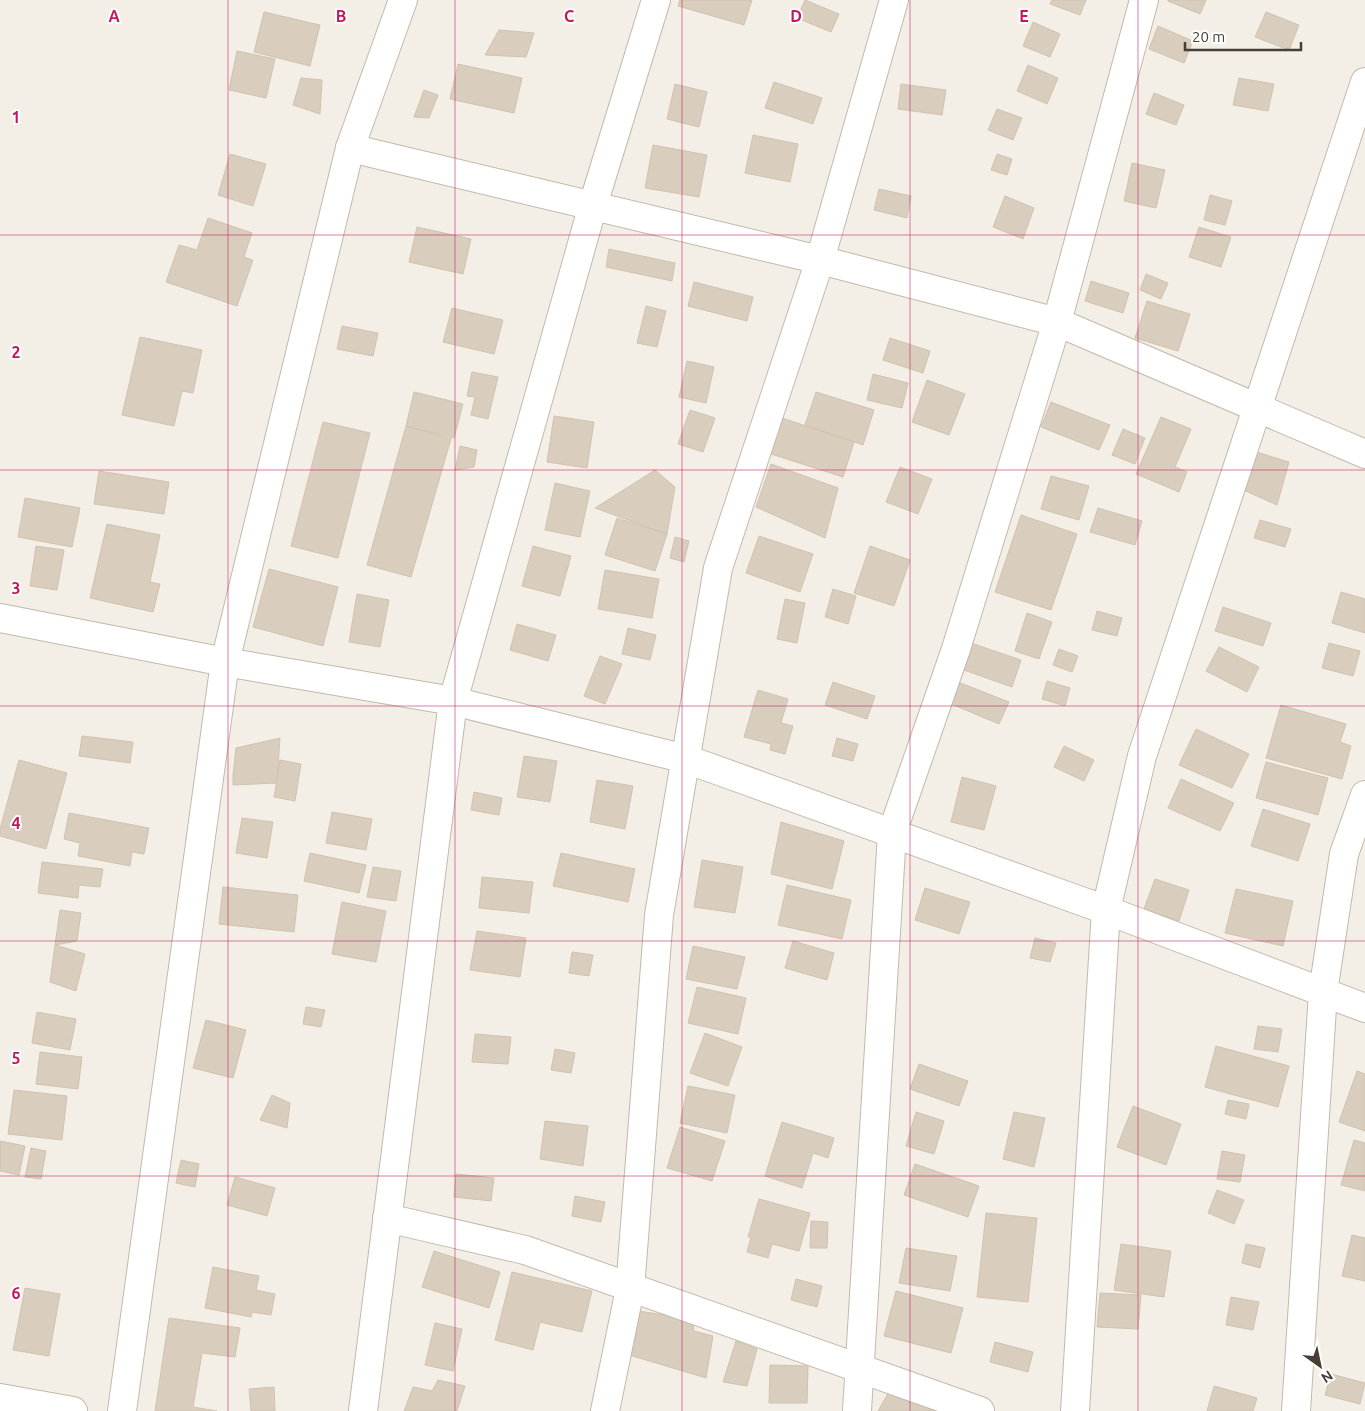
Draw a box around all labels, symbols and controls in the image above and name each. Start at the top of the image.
text: A [108,7,120,25]
text: B [336,7,346,25]
text: C [564,7,574,25]
text: D [790,7,802,25]
text: E [1019,7,1029,25]
scale bar [1185,20,1301,52]
text: 20 m [1192,28,1225,45]
text: 1 [11,108,21,126]
text: 2 [11,343,21,361]
text: 3 [11,579,21,597]
text: 4 [11,814,21,832]
text: 5 [11,1049,21,1067]
text: 6 [11,1284,21,1302]
north arrow [1295,1341,1345,1391]
text: N [1318,1367,1336,1386]

